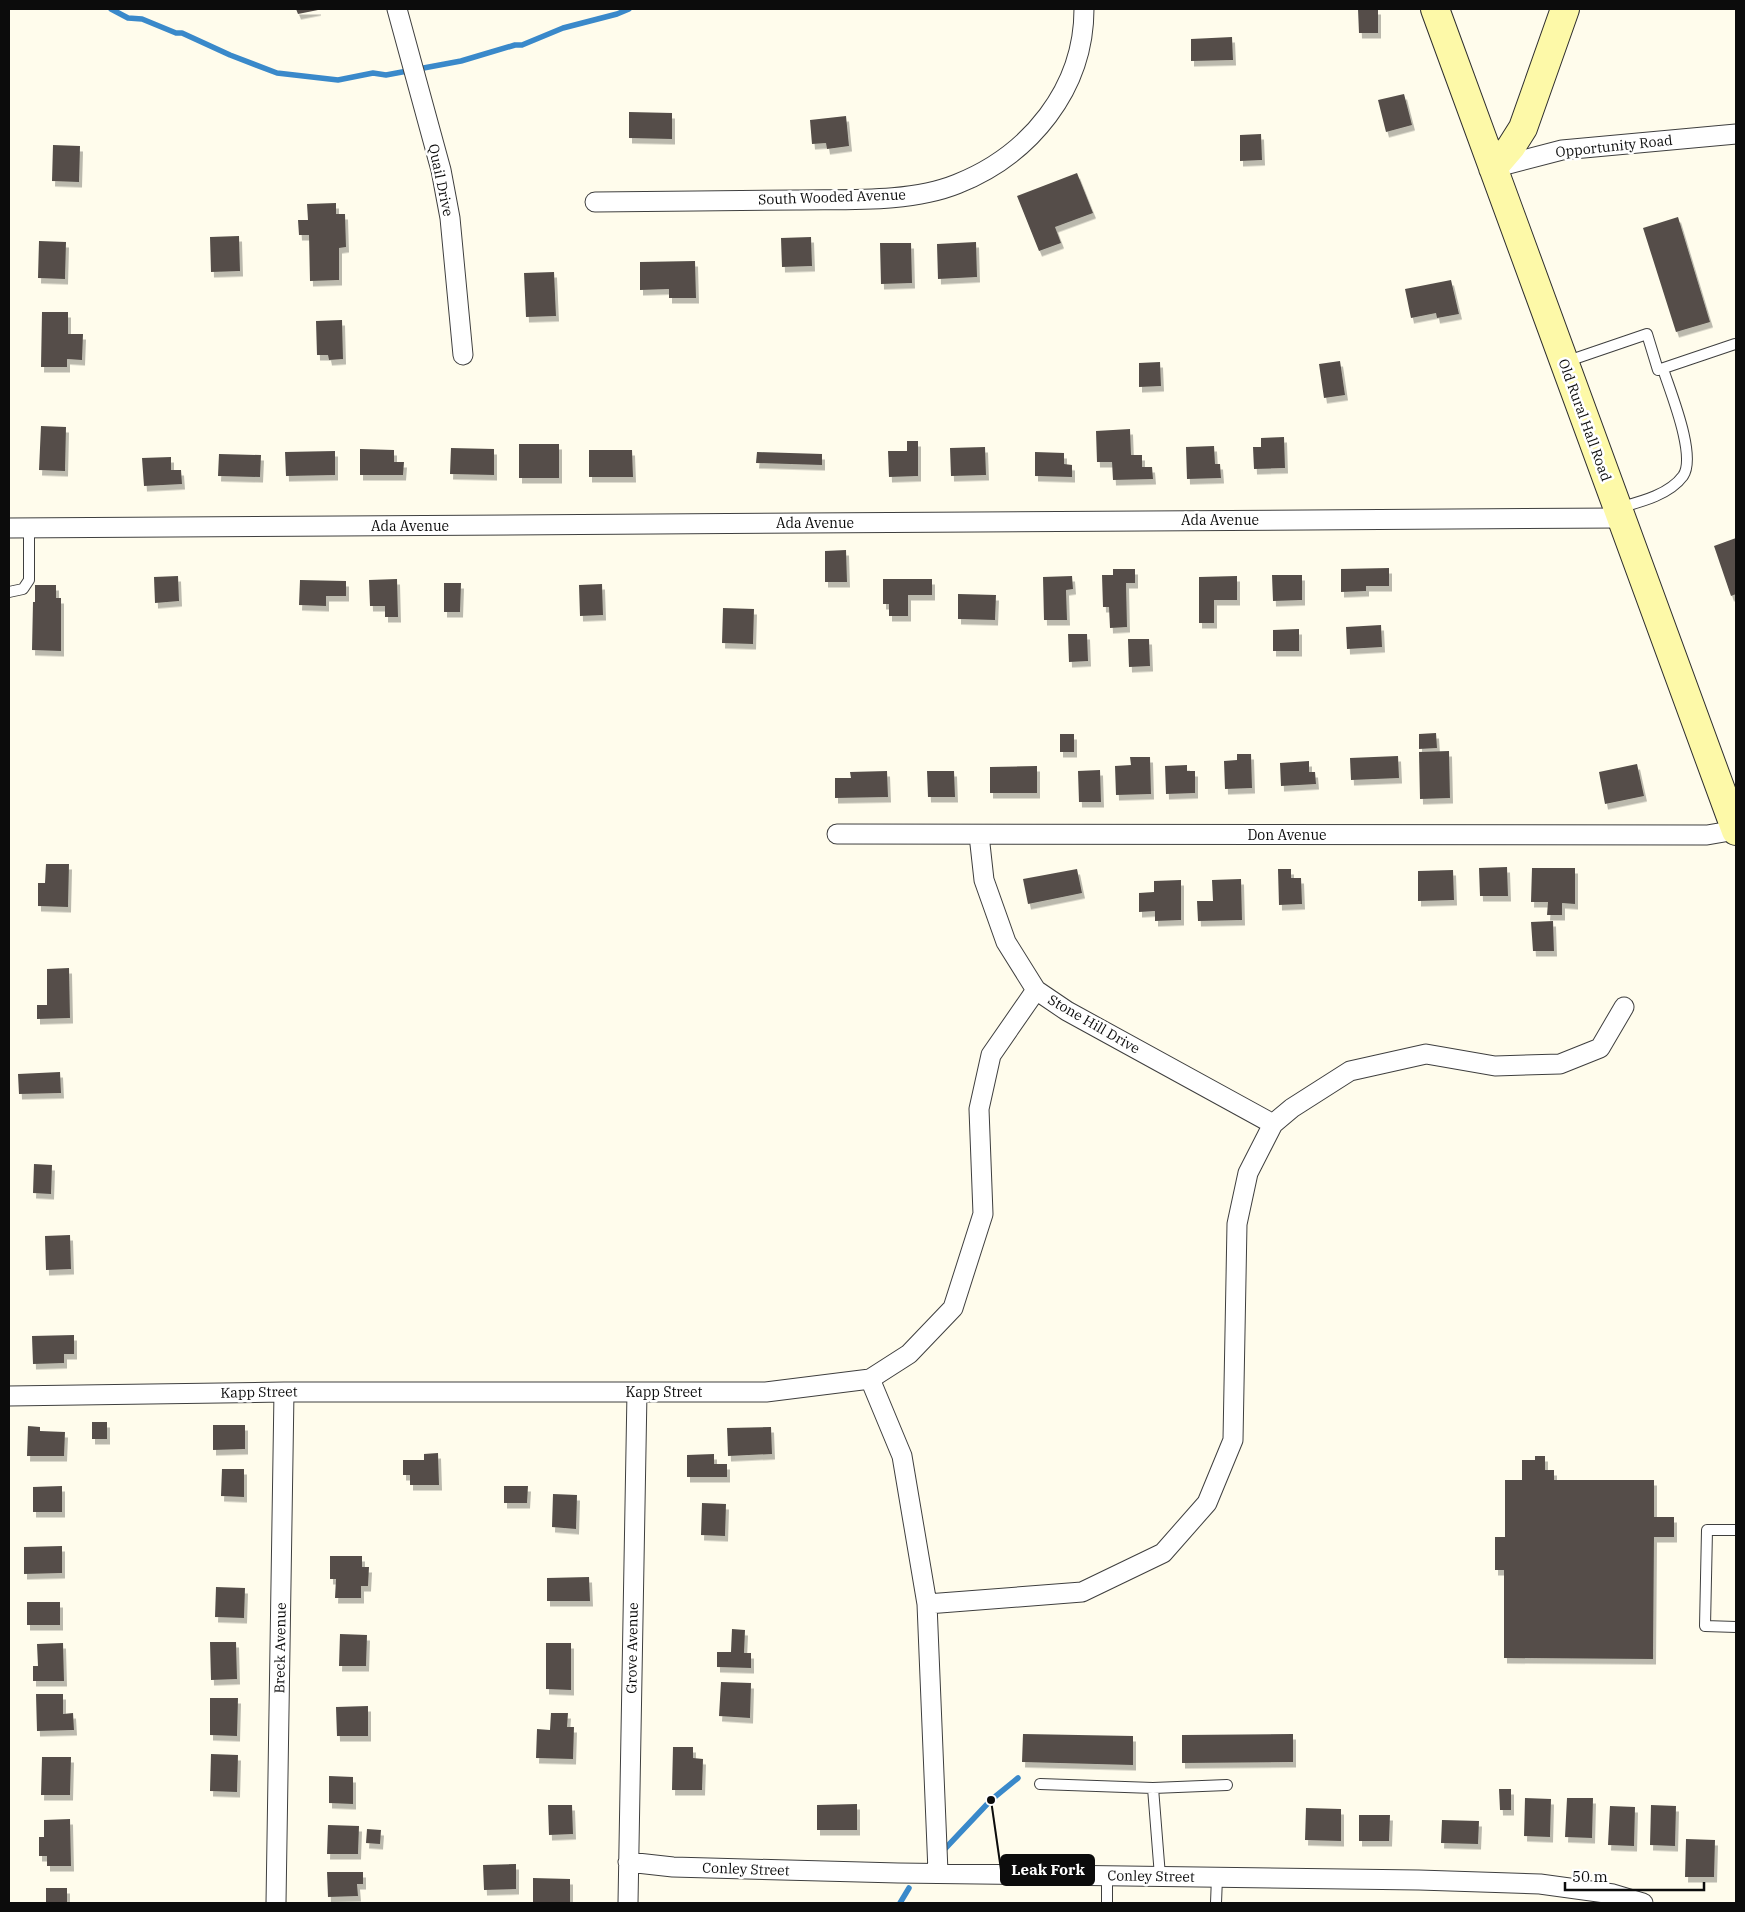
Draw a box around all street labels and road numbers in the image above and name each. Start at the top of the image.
street label: Opportunity Road [1555,131,1674,161]
street label: Quail Drive [425,142,457,218]
street label: South Wooded Avenue [758,185,906,209]
street label: Old Rural Hall Road [1554,356,1616,484]
street label: Ada Avenue [1181,511,1259,529]
street label: Ada Avenue [776,514,854,532]
street label: Ada Avenue [371,517,449,535]
street label: Don Avenue [1247,826,1327,844]
street label: Stone Hill Drive [1045,990,1143,1058]
street label: Kapp Street [220,1382,298,1402]
street label: Kapp Street [625,1383,703,1401]
street label: Breck Avenue [270,1602,290,1694]
street label: Grove Avenue [622,1602,642,1694]
street label: Conley Street [702,1858,790,1880]
street label: Conley Street [1107,1866,1195,1886]

